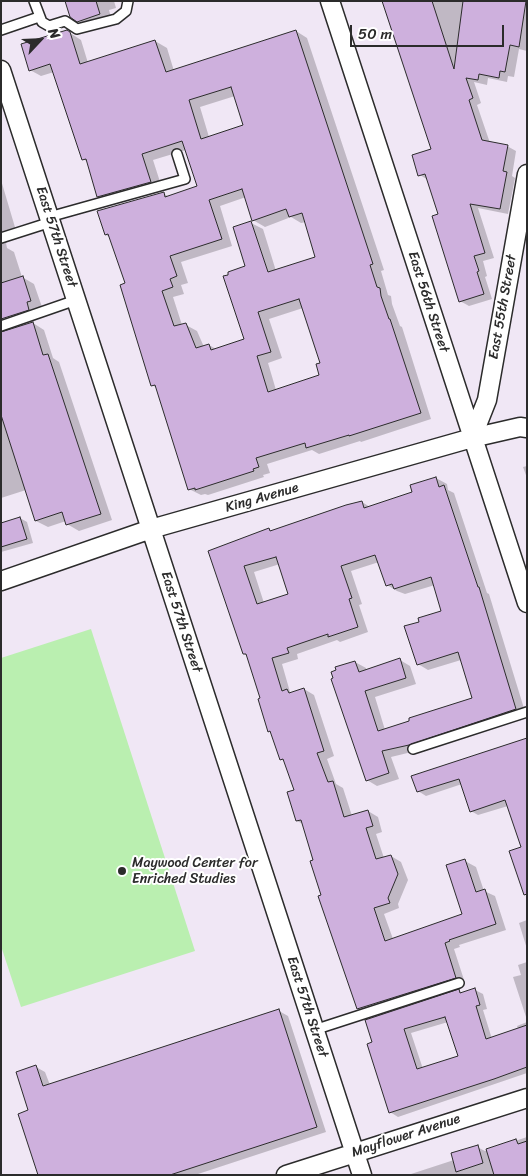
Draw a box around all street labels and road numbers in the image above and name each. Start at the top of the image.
street label: East 57th Street [32,184,80,290]
street label: East 56th Street [404,249,452,355]
street label: East 55th Street [486,253,520,361]
street label: King Avenue [223,480,301,516]
street label: East 57th Street [157,569,205,675]
street label: East 57th Street [283,954,331,1060]
street label: Mayflower Avenue [349,1110,463,1162]

